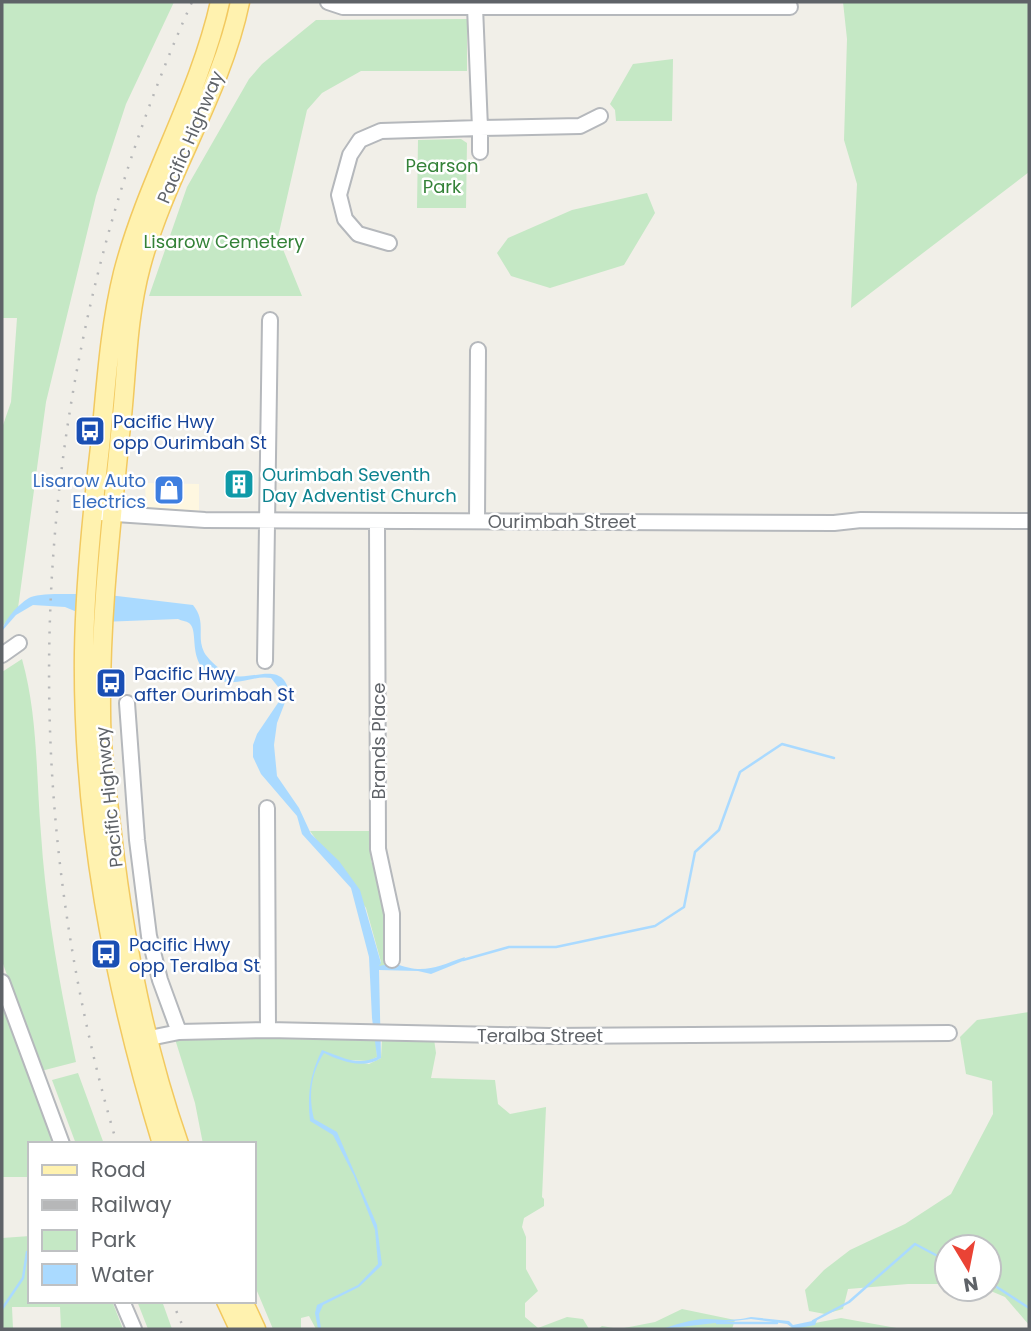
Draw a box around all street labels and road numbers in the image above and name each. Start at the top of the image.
street label: Pacific Highway [151,67,229,207]
street label: Ourimbah Street [488,509,636,534]
street label: Brands Place [366,683,391,799]
street label: Pacific Highway [89,725,129,869]
street label: Teralba Street [477,1023,603,1048]

